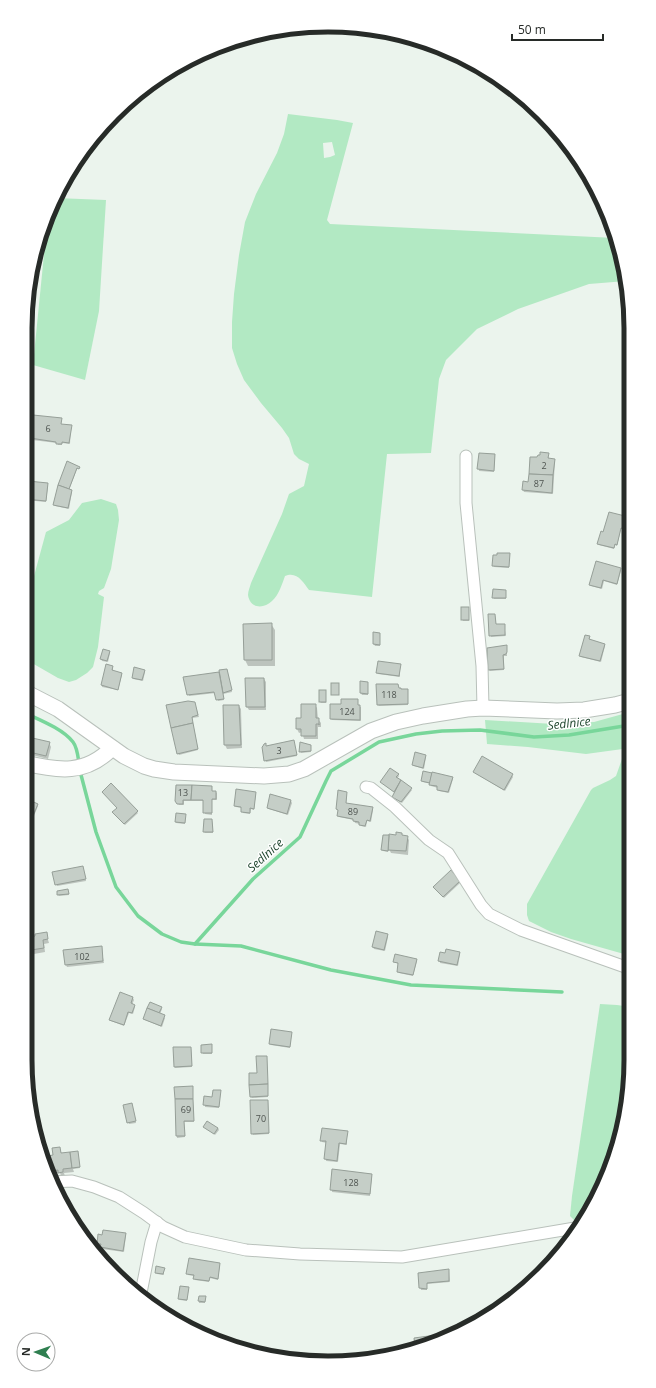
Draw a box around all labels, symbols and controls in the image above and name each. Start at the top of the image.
scale bar [512,16,603,42]
text: 50 m [518,21,546,38]
house number: 6 [45,422,51,435]
house number: 2 [541,459,547,472]
house number: 87 [534,477,544,490]
house number: 118 [381,688,397,701]
house number: 124 [339,705,355,718]
water label: Sedlnice [547,712,591,734]
house number: 3 [276,744,282,757]
house number: 13 [178,786,188,799]
house number: 89 [348,805,358,818]
water label: Sedlnice [243,834,287,876]
house number: 102 [74,950,90,963]
house number: 69 [181,1103,191,1116]
house number: 70 [256,1112,266,1125]
house number: 128 [343,1176,359,1189]
north arrow [16,1332,56,1372]
text: N [18,1347,33,1356]

